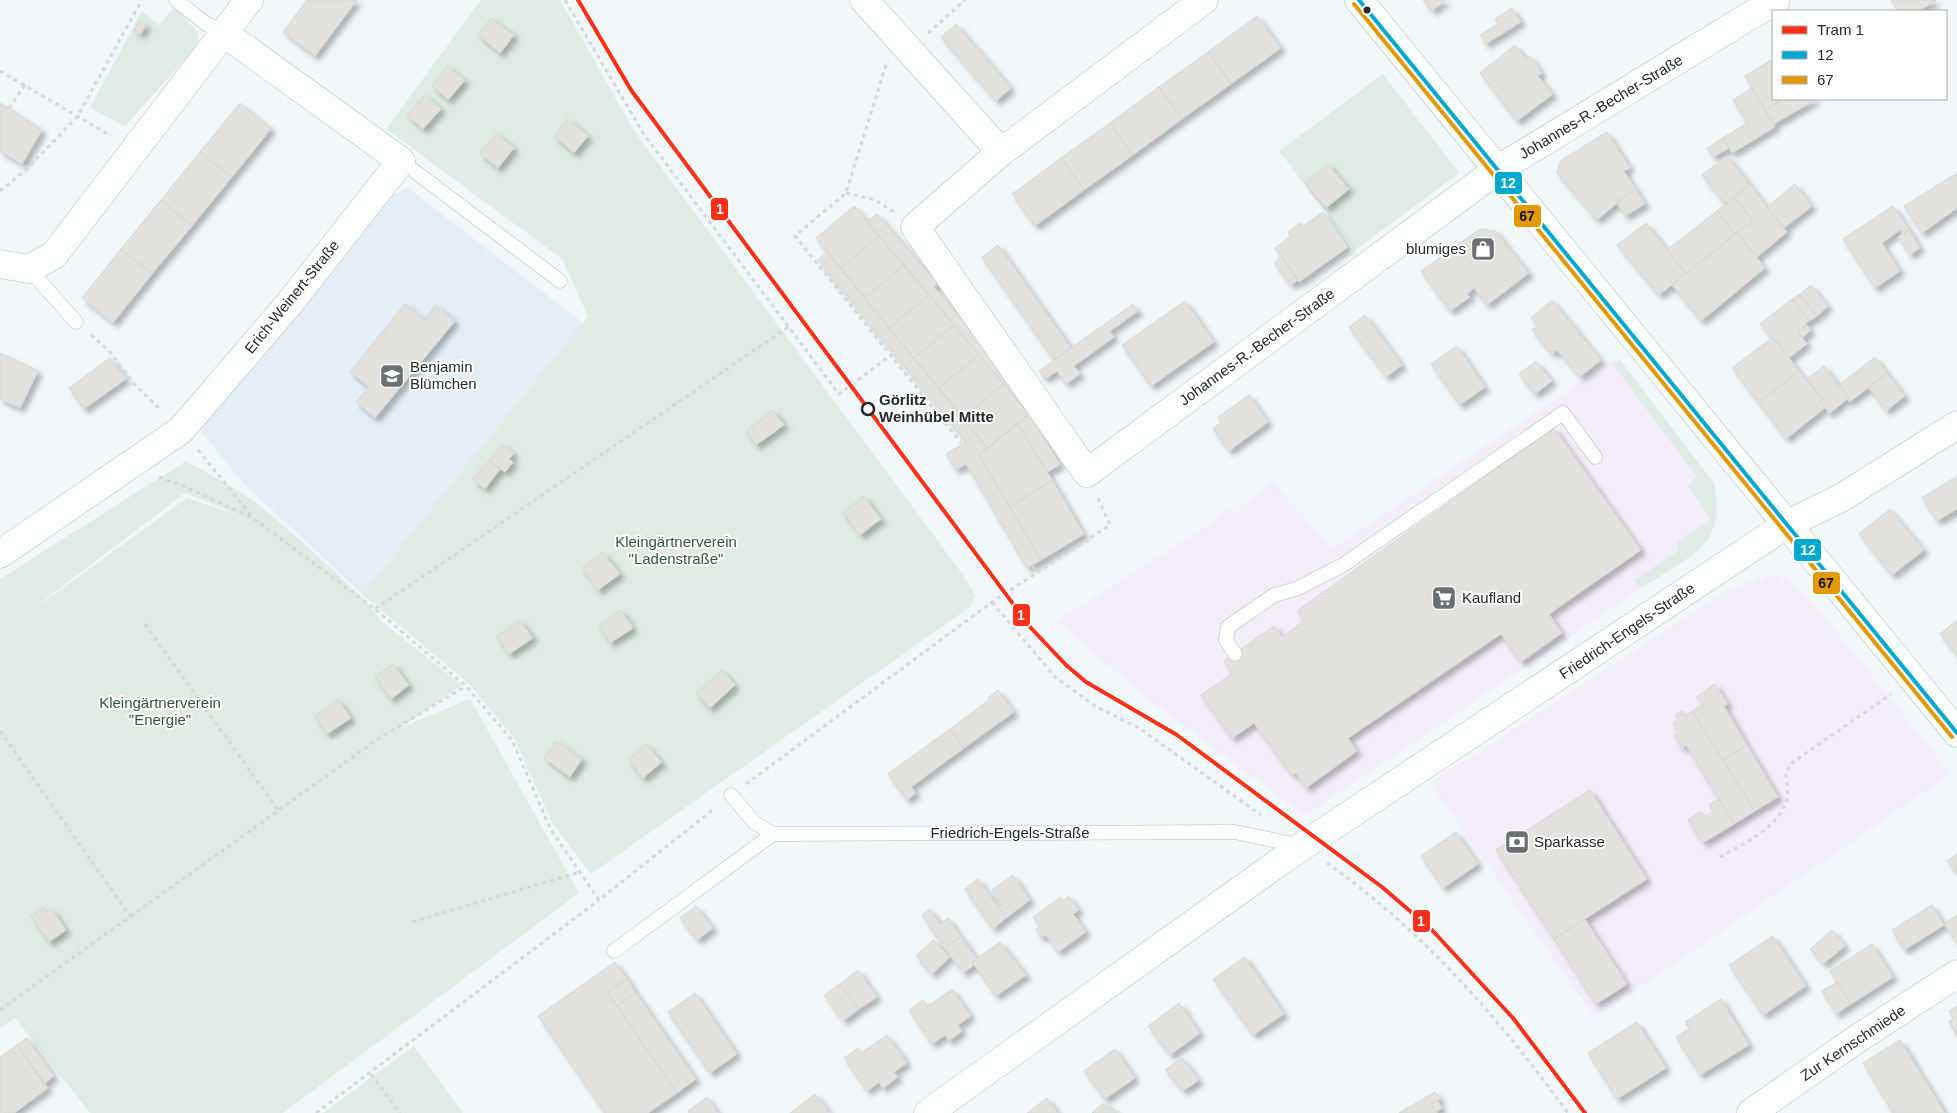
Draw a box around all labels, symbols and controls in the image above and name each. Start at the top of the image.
unlabelled marker [1362,5,1372,15]
legend [1772,10,1947,100]
text: Tram 1 [1817,21,1864,38]
text: 12 [1817,46,1834,63]
street label: Johannes-R.-Becher-Straße [1516,51,1686,162]
text: 67 [1817,71,1834,88]
line badge: 12 [1494,171,1523,195]
text: 12 [1500,175,1516,191]
line badge: 1 [710,197,729,221]
text: 1 [716,201,724,217]
line badge: 67 [1513,204,1542,228]
text: 67 [1519,208,1535,224]
shop icon: blumiges [1470,236,1496,262]
street label: Erich-Weinert-Straße [241,237,342,357]
place label: blumiges [1406,240,1466,257]
street label: Johannes-R.-Becher-Straße [1176,285,1338,409]
place label: Benjamin Blümchen [410,358,477,392]
school or university icon: Benjamin Blümchen [379,363,405,389]
place label: Görlitz Weinhübel Mitte [879,391,994,425]
marker: Görlitz Weinhübel Mitte [861,402,875,416]
park label: Kleingärtnerverein "Ladenstraße" [615,533,737,567]
line badge: 12 [1793,538,1822,562]
text: 12 [1800,542,1816,558]
line badge: 67 [1812,571,1841,595]
text: 67 [1818,575,1834,591]
street label: Friedrich-Engels-Straße [1556,579,1697,682]
supermarket icon: Kaufland [1431,585,1457,611]
place label: Kaufland [1462,589,1521,606]
line badge: 1 [1012,603,1031,627]
text: 1 [1017,607,1025,623]
park label: Kleingärtnerverein "Energie" [99,694,221,728]
street label: Friedrich-Engels-Straße [930,824,1090,841]
bank icon: Sparkasse [1504,829,1530,855]
place label: Sparkasse [1534,833,1605,850]
line badge: 1 [1412,909,1431,933]
text: 1 [1417,913,1425,929]
street label: Zur Kernschmiede [1797,1001,1908,1084]

